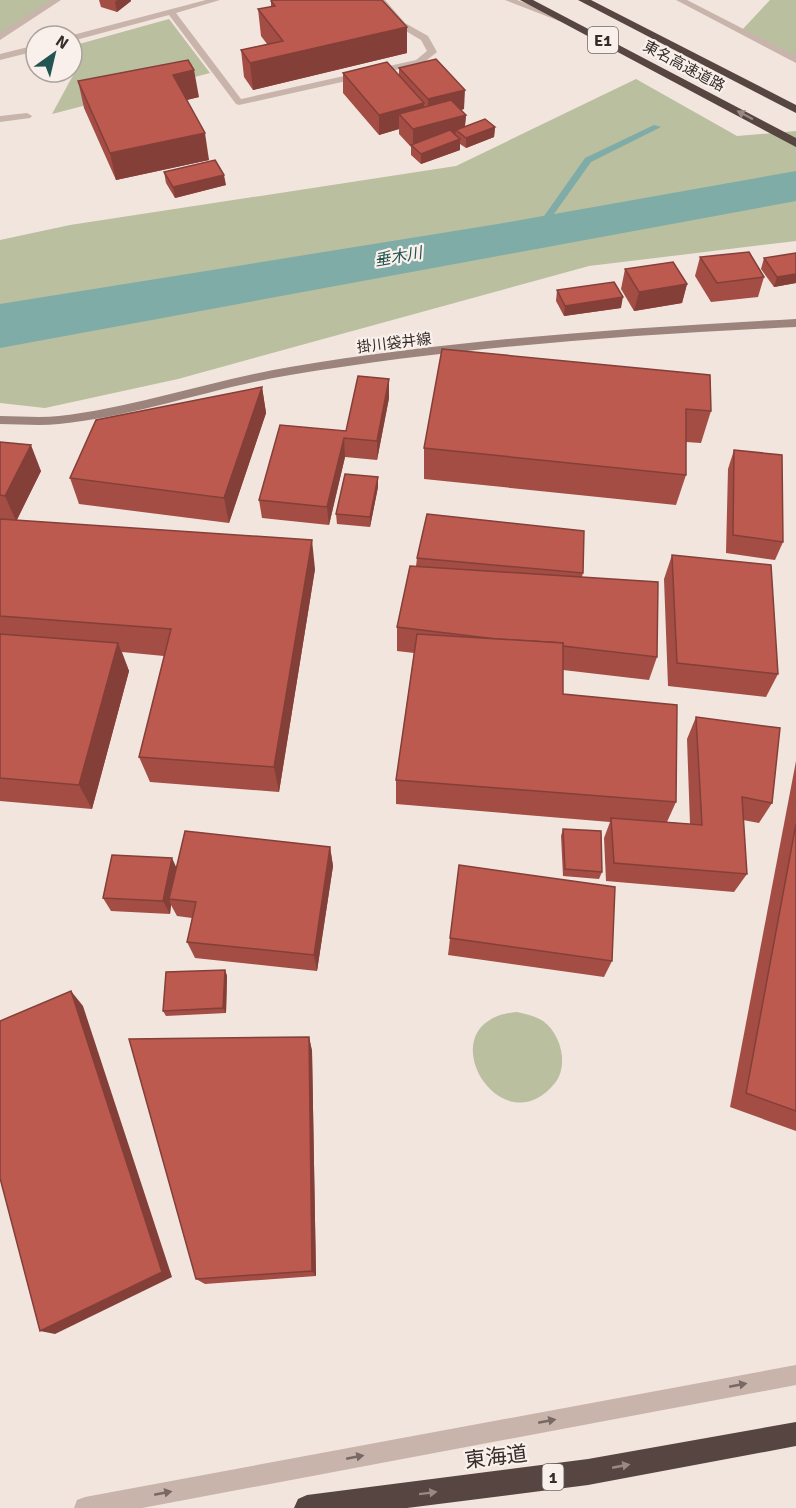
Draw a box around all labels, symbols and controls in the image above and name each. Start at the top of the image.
north arrow [24,24,84,84]
road number: E1 [588,27,618,53]
text: N [52,31,72,54]
street label: 東名高速道路 [640,37,728,95]
one-way arrow [736,110,753,120]
water label: 垂木川 [373,243,426,271]
street label: 掛川袋井線 [356,329,432,357]
one-way arrow [729,1381,748,1390]
one-way arrow [537,1416,556,1425]
street label: 東海道 [463,1440,529,1474]
one-way arrow [346,1452,365,1461]
one-way arrow [612,1461,631,1470]
road number: 1 [542,1464,564,1490]
one-way arrow [154,1488,173,1497]
one-way arrow [418,1488,437,1497]

